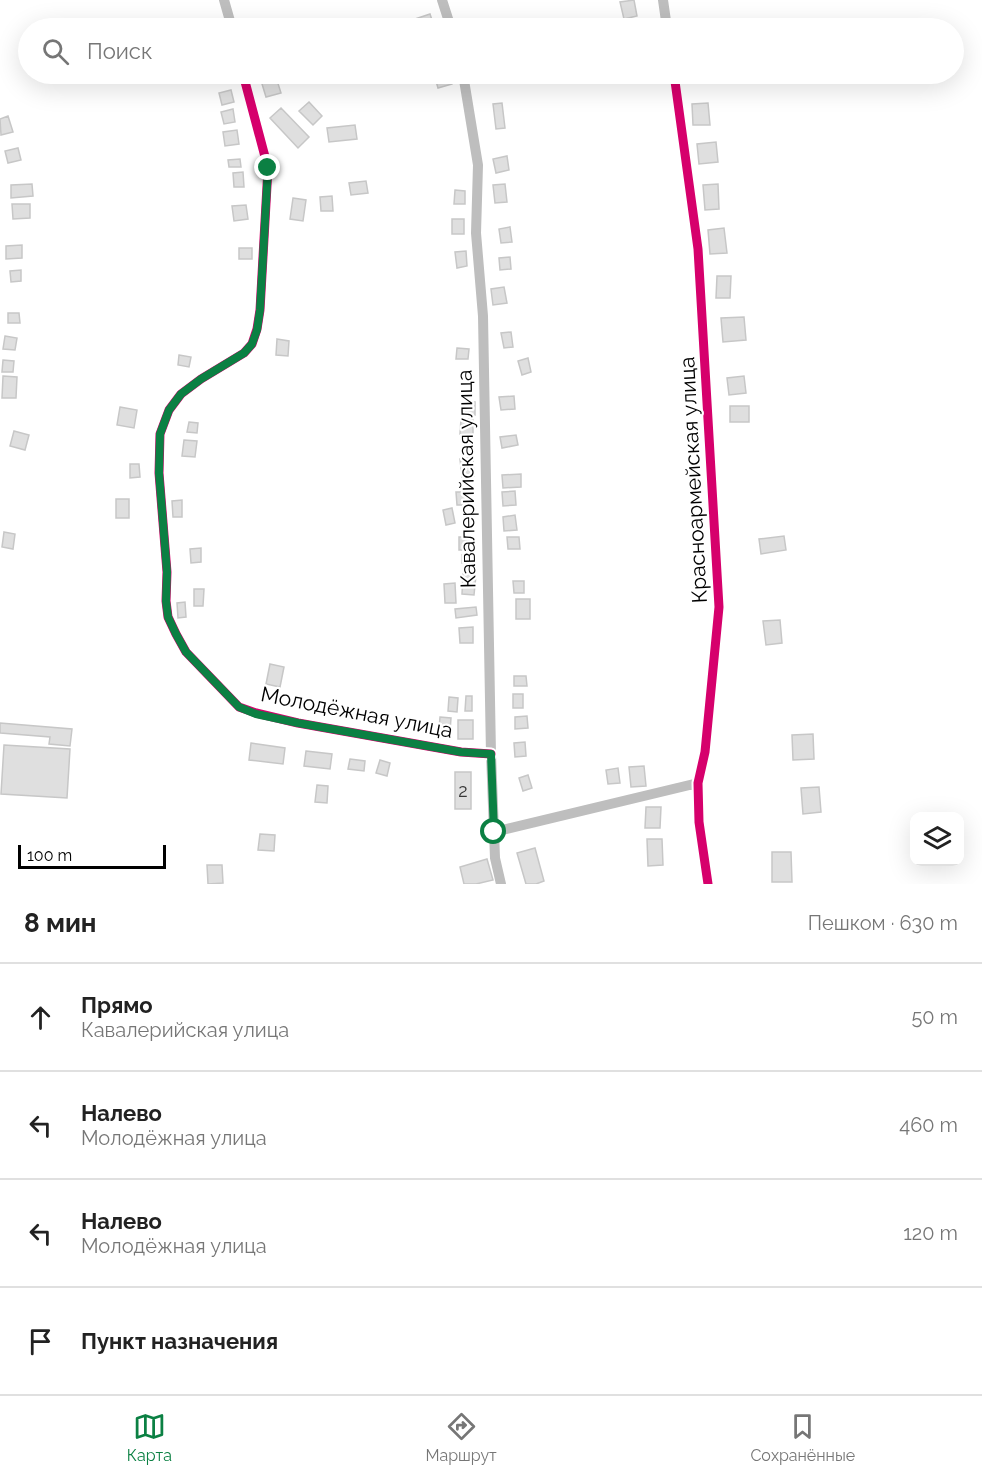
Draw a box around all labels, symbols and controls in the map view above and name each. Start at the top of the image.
search box [18,18,964,84]
icon: search [39,35,72,68]
text: Поиск [87,38,152,64]
route end [254,154,280,180]
street label: Красноармейская улица [674,356,712,604]
street label: Кавалерийская улица [452,370,480,588]
street label: Молодёжная улица [259,681,455,743]
house number: 2 [458,780,468,801]
map controls [910,812,964,866]
button: layers [910,812,964,866]
route start [480,818,506,844]
scale bar [18,842,166,870]
text: 100 m [27,846,72,865]
text: 8 мин [24,908,97,938]
text: Пешком · 630 m [808,911,958,935]
text: Прямо [81,992,153,1018]
icon: ahead [24,1001,57,1034]
text: 50 m [911,1005,958,1029]
text: Кавалерийская улица [81,1018,289,1042]
text: Налево [81,1100,162,1126]
icon: left [24,1109,57,1142]
text: 460 m [899,1113,958,1137]
text: Молодёжная улица [81,1126,267,1150]
text: Налево [81,1208,162,1234]
icon: left [24,1217,57,1250]
text: 120 m [903,1221,958,1245]
text: Молодёжная улица [81,1234,267,1258]
icon: arrive [24,1325,57,1358]
text: Пункт назначения [81,1328,278,1354]
tab: Карта [127,1410,172,1465]
tab: Маршрут [426,1410,497,1465]
tab: Сохранённые [750,1410,855,1465]

